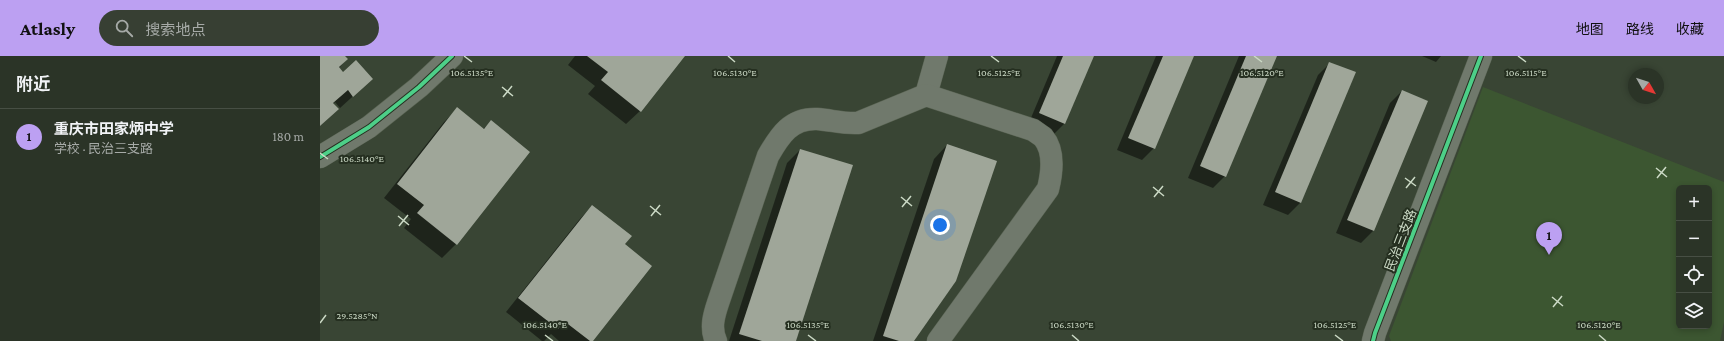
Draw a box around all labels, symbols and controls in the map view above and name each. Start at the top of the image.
search box [99,10,379,46]
icon: search [113,17,135,39]
text: Atlasly [20,18,75,39]
text: 地图 [1576,21,1604,37]
text: 路线 [1626,21,1654,37]
text: 收藏 [1676,21,1704,37]
text: 搜索地点 [145,22,205,38]
text: 106.5135°E [451,67,494,78]
text: 106.5130°E [713,67,757,78]
text: 106.5125°E [978,67,1021,78]
text: 106.5120°E [1240,67,1284,78]
text: 106.5115°E [1505,67,1547,78]
north arrow [1628,68,1664,104]
text: 附近 [16,75,50,94]
text: 重庆市田家炳中学 [54,121,174,137]
text: 1 [27,129,31,144]
text: 180 m [272,129,304,144]
text: 学校 · 民治三支路 [54,141,153,156]
text: 106.5140°E [340,153,385,164]
map controls [1676,185,1712,329]
button: + [1676,185,1712,221]
street label: 民治三支路 [1382,207,1419,273]
your location [930,215,950,235]
button: − [1676,221,1712,257]
pin: 1 [1536,222,1562,255]
button: locate [1676,257,1712,293]
button: layers [1676,293,1712,329]
text: 29.5285°N [336,310,378,321]
text: 106.5140°E [523,319,568,330]
text: 106.5135°E [787,319,830,330]
text: 106.5130°E [1050,319,1094,330]
text: 106.5125°E [1314,319,1357,330]
text: 106.5120°E [1577,319,1621,330]

